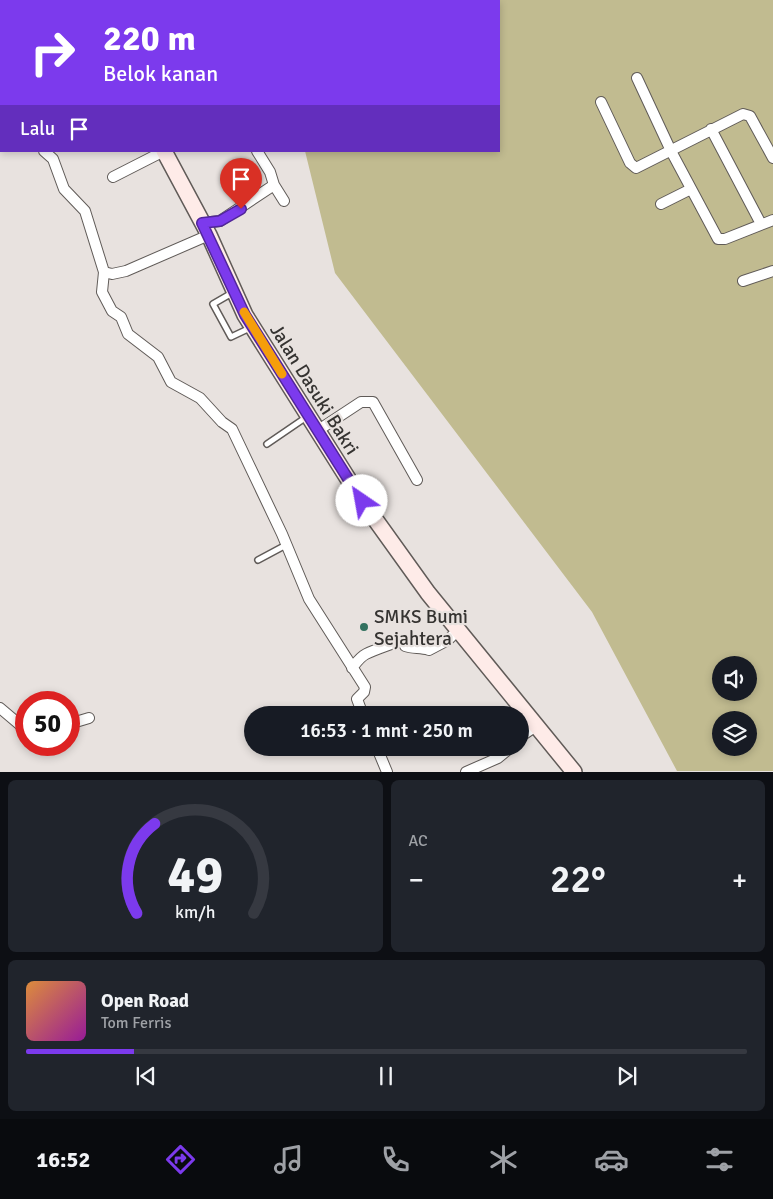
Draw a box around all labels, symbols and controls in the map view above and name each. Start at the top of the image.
text: 220 m [103,17,196,60]
icon: right [20,20,85,85]
text: Belok kanan [103,60,218,87]
icon: arrive [65,115,93,143]
text: Lalu [20,117,55,141]
pin [220,158,262,209]
icon: arrive [227,165,255,193]
street label: Jalan Dasuki Bakri [264,320,364,459]
position arrow [335,474,387,526]
place label: SMKS Bumi Sejahtera [374,605,468,651]
marker: SMKS Bumi Sejahtera [358,621,370,633]
map controls [712,656,757,756]
button: sound [712,656,757,701]
speed limit sign: 50 [15,691,80,756]
button: layers [712,711,757,756]
text: 16:53 · 1 mnt · 250 m [300,719,473,743]
text: AC [409,831,428,851]
text: 49 [167,843,223,907]
text: 22° [550,856,606,903]
text: − [409,863,424,897]
text: + [732,863,747,897]
text: km/h [175,901,215,923]
text: Open Road [101,989,189,1013]
text: Tom Ferris [101,1013,171,1033]
icon: previous [132,1062,160,1090]
icon: pause [372,1062,400,1090]
icon: next [613,1062,641,1090]
icon: directions [163,1142,198,1177]
icon: music [271,1142,306,1177]
icon: phone [378,1142,413,1177]
icon: climate [486,1142,521,1177]
icon: car [594,1142,629,1177]
icon: filters [702,1142,737,1177]
text: 16:52 [36,1146,90,1173]

